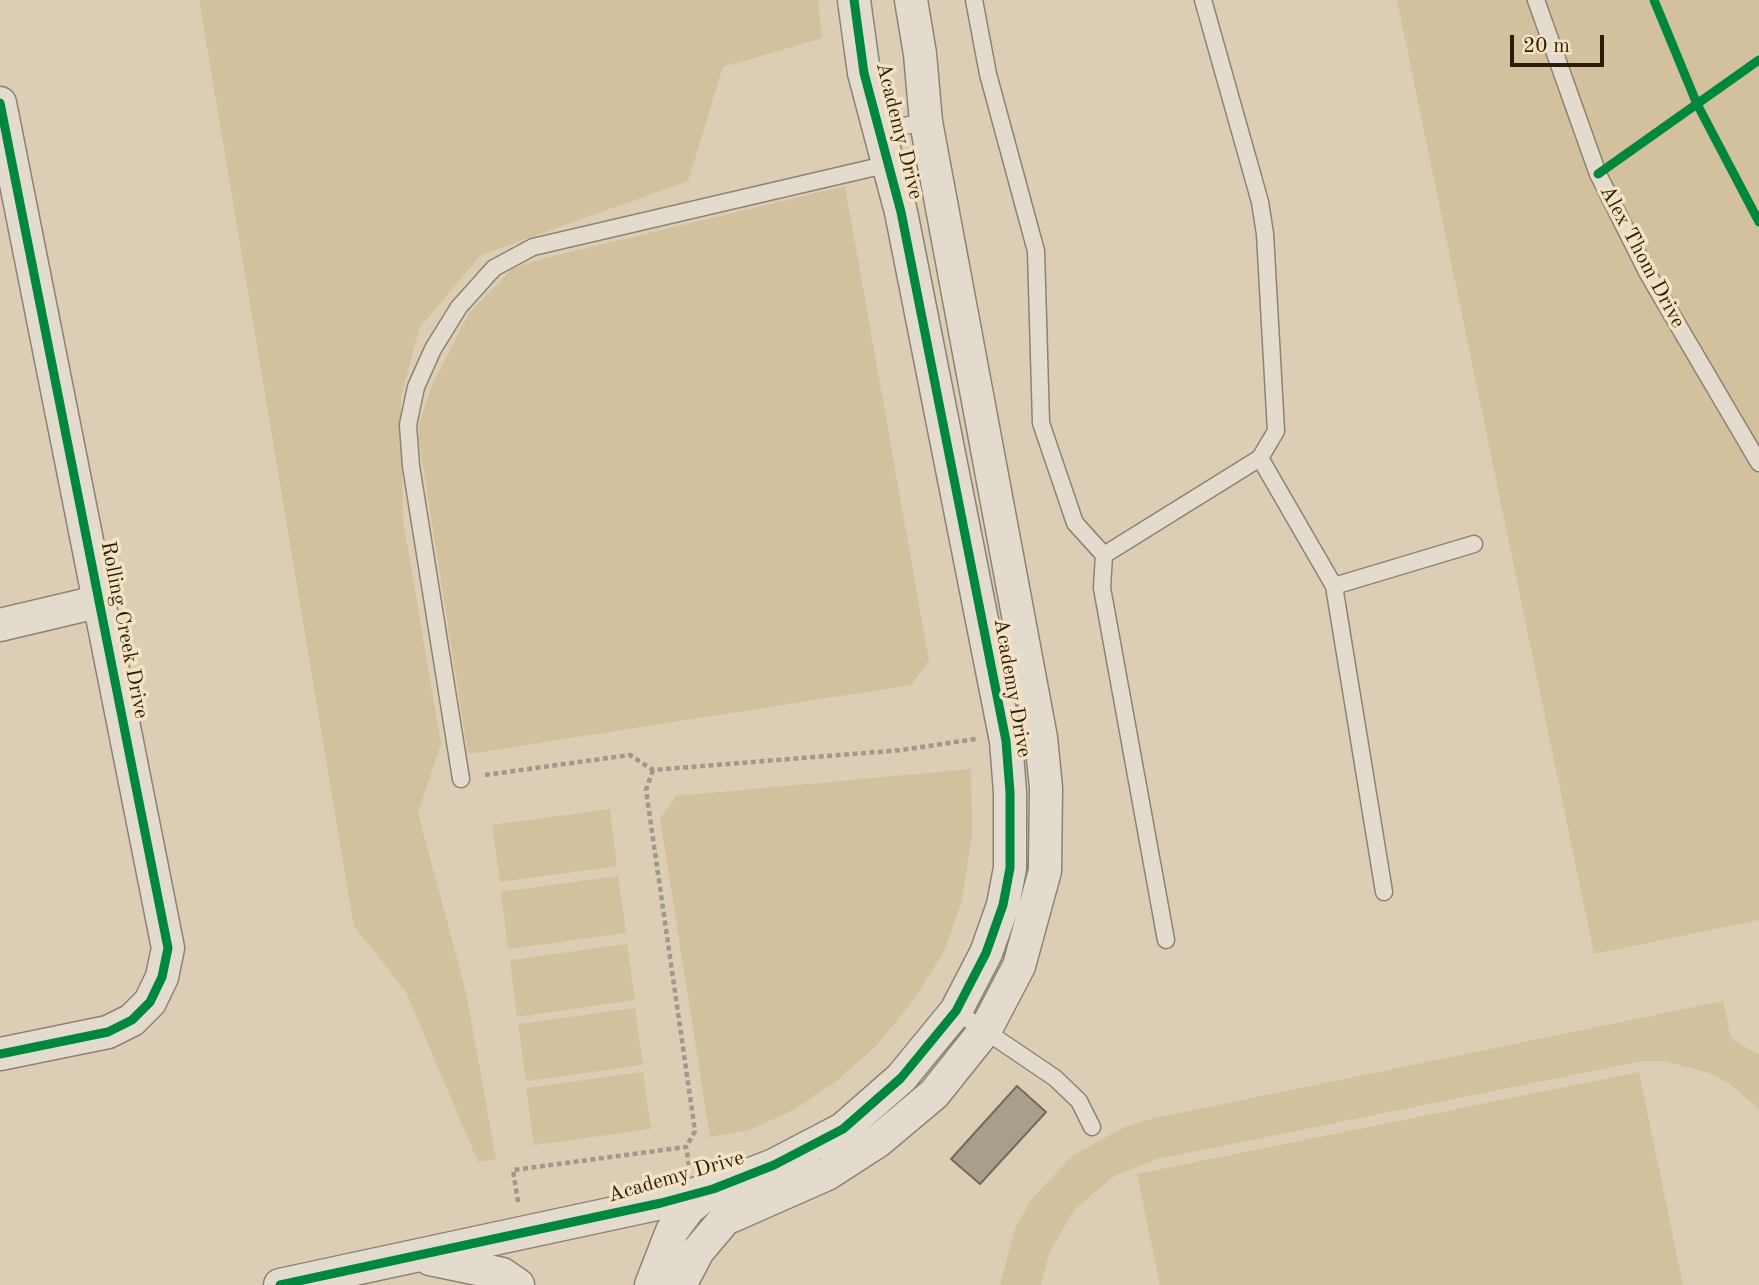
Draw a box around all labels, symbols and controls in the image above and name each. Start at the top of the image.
scale bar [1514,21,1608,65]
text: 20 m [1523,36,1570,57]
street label: Academy Drive [870,60,928,202]
street label: Alex Thom Drive [1594,181,1690,333]
street label: Rolling Creek Drive [94,539,154,721]
street label: Academy Drive [987,617,1037,759]
street label: Academy Drive [605,1146,747,1208]

